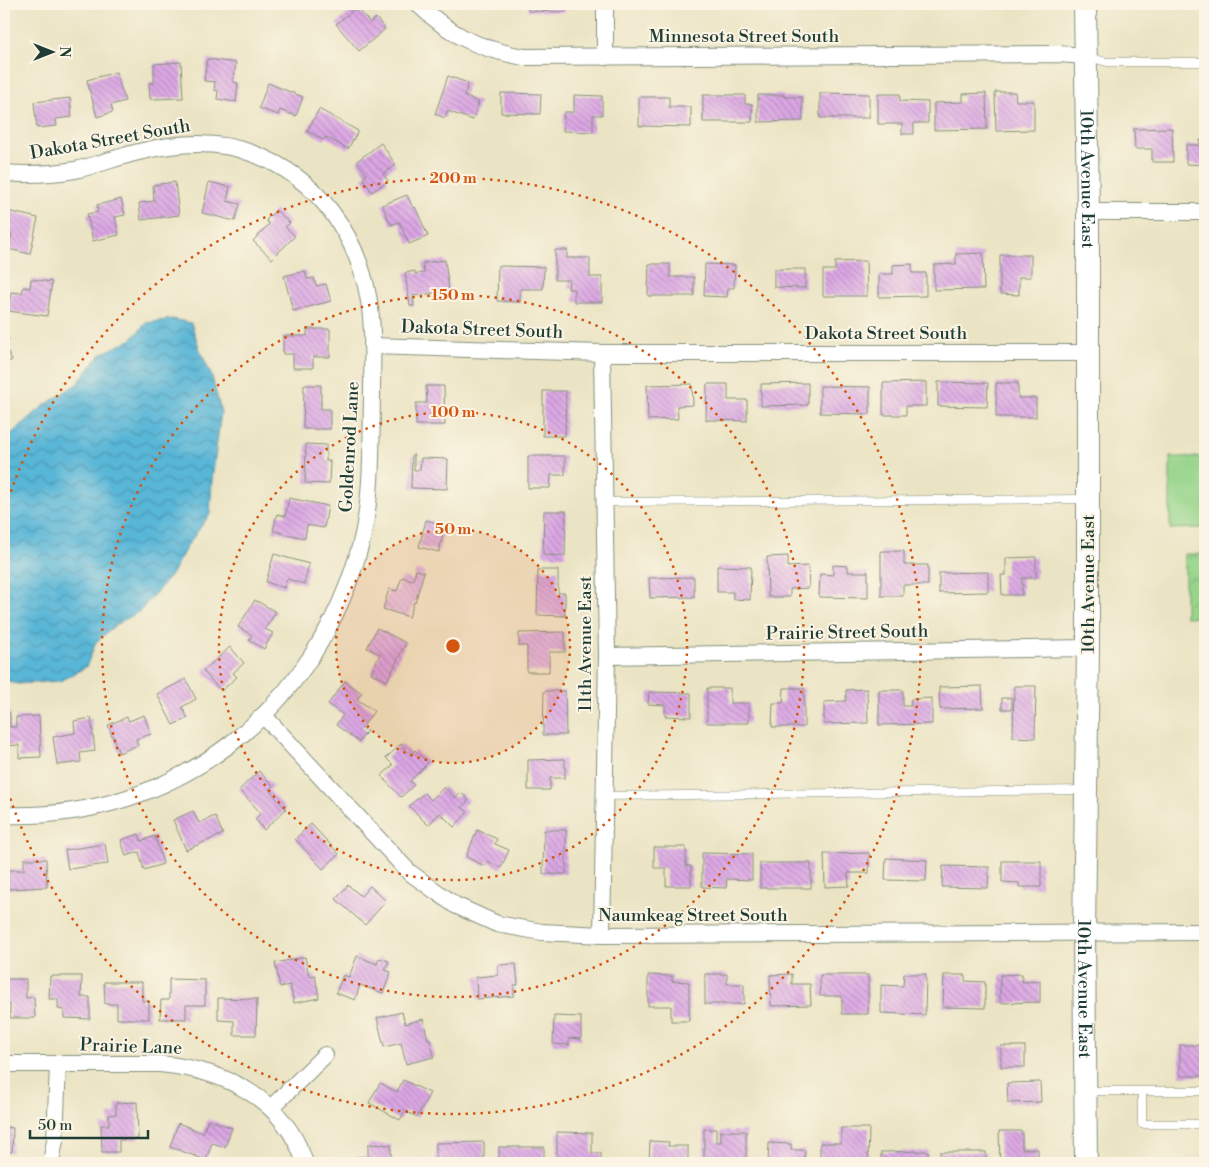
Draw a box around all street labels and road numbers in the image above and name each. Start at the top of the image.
street label: Minnesota Street South [649,25,839,48]
street label: 10th Avenue East [1075,109,1099,249]
street label: Dakota Street South [28,114,192,165]
street label: Dakota Street South [400,315,564,344]
street label: Dakota Street South [805,322,967,345]
street label: Goldenrod Lane [335,381,364,513]
street label: 10th Avenue East [1077,514,1100,654]
street label: 11th Avenue East [574,575,597,712]
street label: Prairie Street South [766,620,929,645]
street label: Naumkeag Street South [598,904,788,927]
street label: 10th Avenue East [1072,919,1096,1059]
street label: Prairie Lane [79,1033,183,1060]

